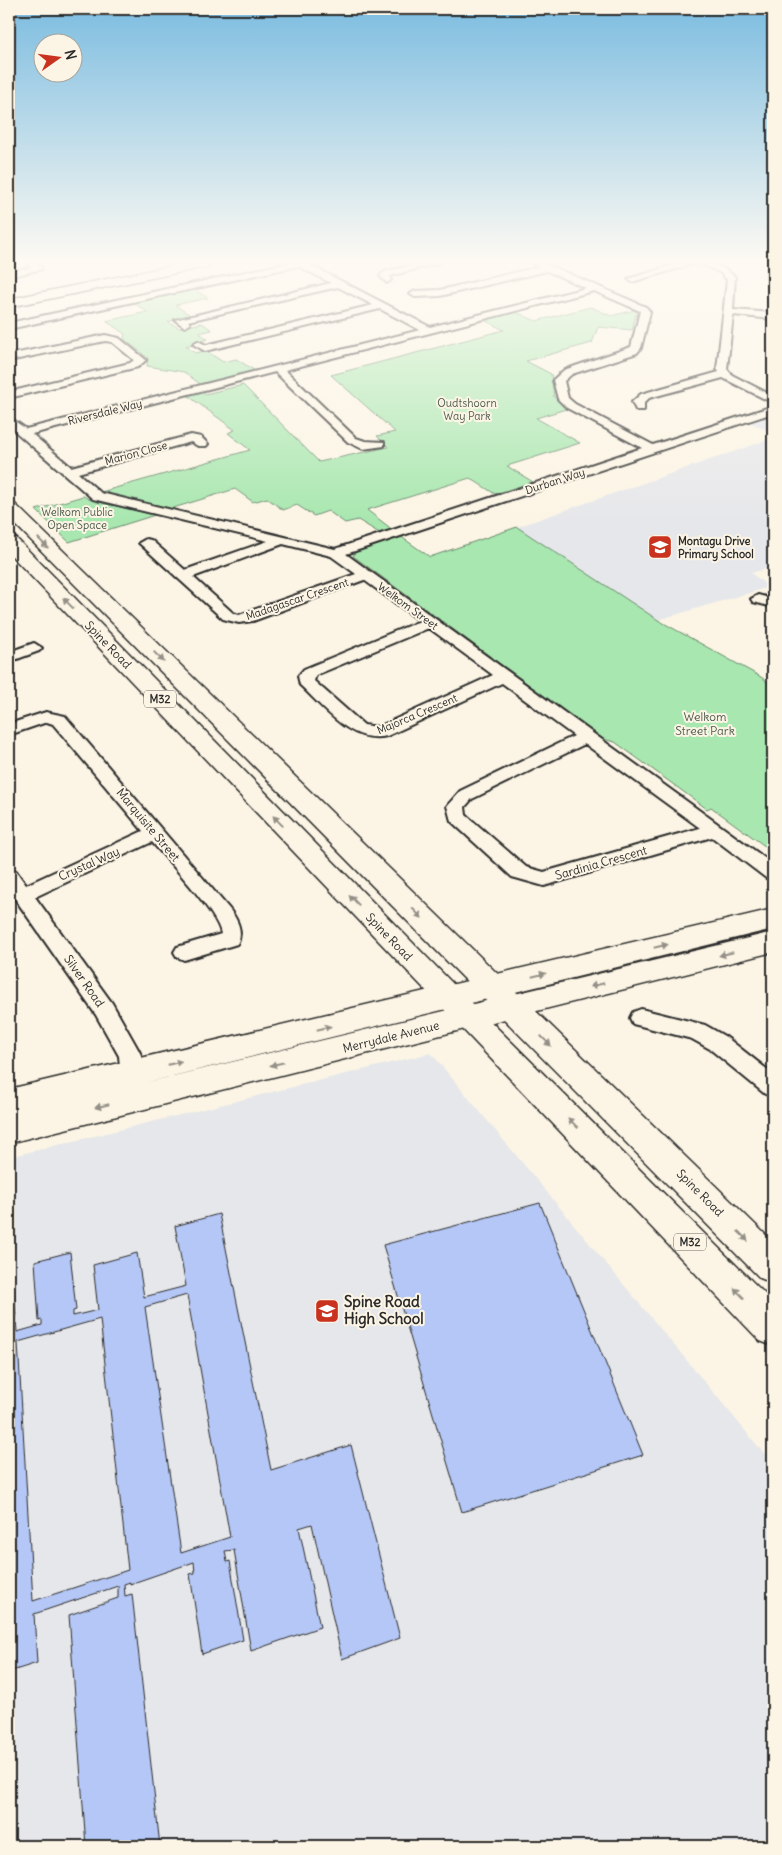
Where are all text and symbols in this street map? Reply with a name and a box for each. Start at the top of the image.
north arrow [32,32,82,82]
text: N [61,48,81,62]
street label: Riversdale Way [66,396,144,428]
park label: Oudtshoorn Way Park [437,396,497,423]
street label: Marion Close [103,438,169,468]
street label: Durban Way [523,465,587,497]
park label: Welkom Public Open Space [41,505,113,532]
school or university icon: Montagu Drive Primary School [647,534,673,560]
place label: Montagu Drive Primary School [678,534,754,562]
one-way arrow [37,537,49,549]
street label: Madagascar Crescent [244,575,350,623]
street label: Welkom Street [375,579,441,633]
one-way arrow [62,598,74,610]
street label: Spine Road [82,618,135,672]
one-way arrow [152,651,164,663]
road number: M32 [144,691,176,708]
street label: Majorca Crescent [375,691,460,737]
park label: Welkom Street Park [675,709,735,738]
street label: Marquisite Street [113,785,183,864]
one-way arrow [272,816,284,828]
street label: Sardinia Crescent [553,842,649,883]
street label: Crystal Way [56,843,122,884]
one-way arrow [348,894,360,906]
one-way arrow [411,907,423,919]
street label: Spine Road [363,910,416,964]
one-way arrow [654,942,669,950]
one-way arrow [718,950,733,958]
street label: Silver Road [61,952,108,1010]
one-way arrow [531,971,546,979]
one-way arrow [589,981,604,989]
street label: Merrydale Avenue [341,1017,441,1056]
one-way arrow [317,1024,332,1032]
one-way arrow [540,1035,552,1047]
one-way arrow [168,1059,183,1067]
one-way arrow [270,1060,285,1068]
one-way arrow [95,1102,110,1110]
one-way arrow [567,1117,579,1129]
street label: Spine Road [674,1166,727,1219]
one-way arrow [737,1230,749,1242]
road number: M32 [674,1234,706,1250]
one-way arrow [733,1287,745,1299]
place label: Spine Road High School [344,1292,424,1329]
school or university icon: Spine Road High School [314,1298,340,1324]

